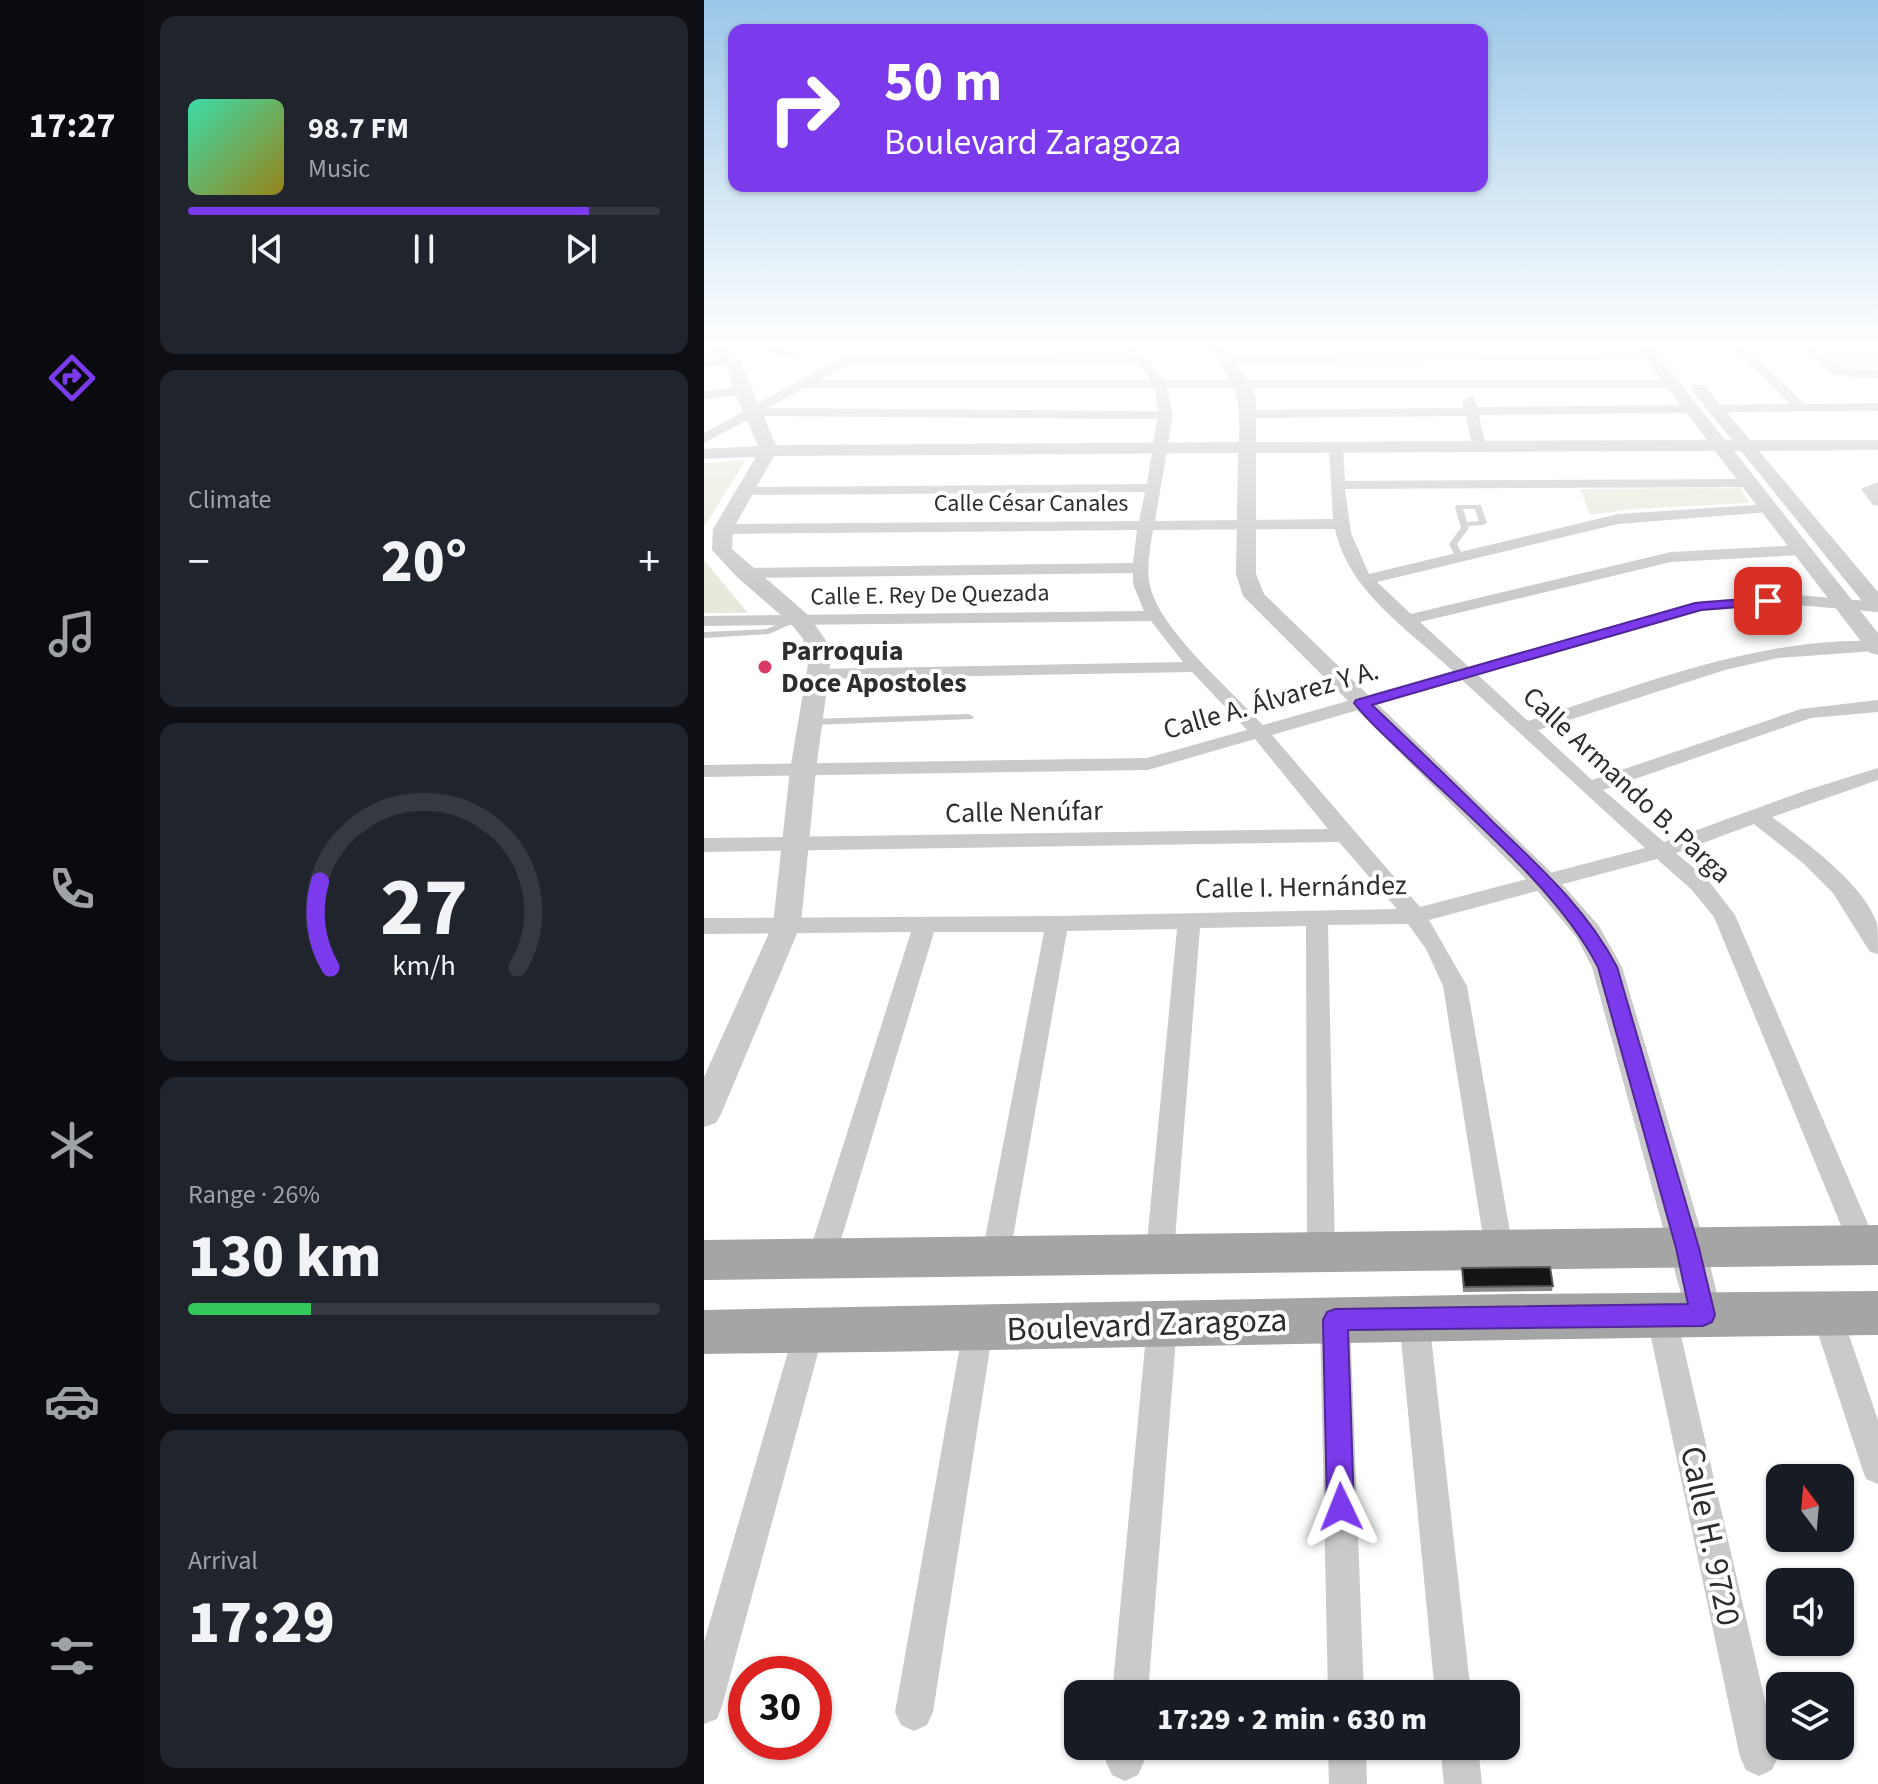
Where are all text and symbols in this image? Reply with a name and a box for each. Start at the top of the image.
text: 50 m [884,43,1002,122]
icon: right [752,56,856,160]
text: 17:27 [29,100,115,151]
text: 98.7 FM [308,107,409,150]
text: Boulevard Zaragoza [884,117,1181,168]
text: Music [308,150,370,187]
icon: previous [245,227,289,271]
icon: pause [402,227,446,271]
icon: next [559,227,603,271]
icon: directions [44,350,100,406]
text: Climate [188,481,272,518]
street label: Calle César Canales [934,486,1128,521]
text: 20° [381,520,467,605]
text: − [188,531,210,594]
text: + [638,531,660,594]
pin [1734,567,1802,635]
street label: Calle E. Rey De Quezada [810,575,1050,615]
icon: arrive [1746,579,1790,623]
icon: music [44,606,100,662]
place label: Parroquia Doce Apostoles [781,631,967,703]
street label: Calle A. Álvarez Y A. [1159,650,1383,750]
marker: Parroquia Doce Apostoles [756,658,774,676]
street label: Calle Armando B. Parga [1514,677,1740,893]
street label: Calle Nenúfar [945,791,1104,833]
text: 27 [380,849,468,967]
icon: phone [44,861,100,917]
street label: Calle I. Hernández [1195,865,1407,909]
text: km/h [392,946,456,986]
icon: climate [44,1117,100,1173]
text: Range · 26% [188,1176,320,1213]
text: 130 km [188,1215,381,1300]
street label: Boulevard Zaragoza [1006,1296,1288,1354]
icon: car [44,1373,100,1429]
street label: Calle H. 9720 [1667,1442,1753,1630]
north arrow [1766,1464,1854,1552]
map controls [1766,1464,1854,1760]
position arrow [1299,1465,1383,1549]
text: Arrival [188,1542,258,1579]
button: sound [1766,1568,1854,1656]
text: 17:29 [188,1581,335,1666]
icon: filters [44,1628,100,1684]
speed limit sign: 30 [728,1656,832,1760]
button: layers [1766,1672,1854,1760]
text: 17:29 · 2 min · 630 m [1157,1698,1427,1741]

